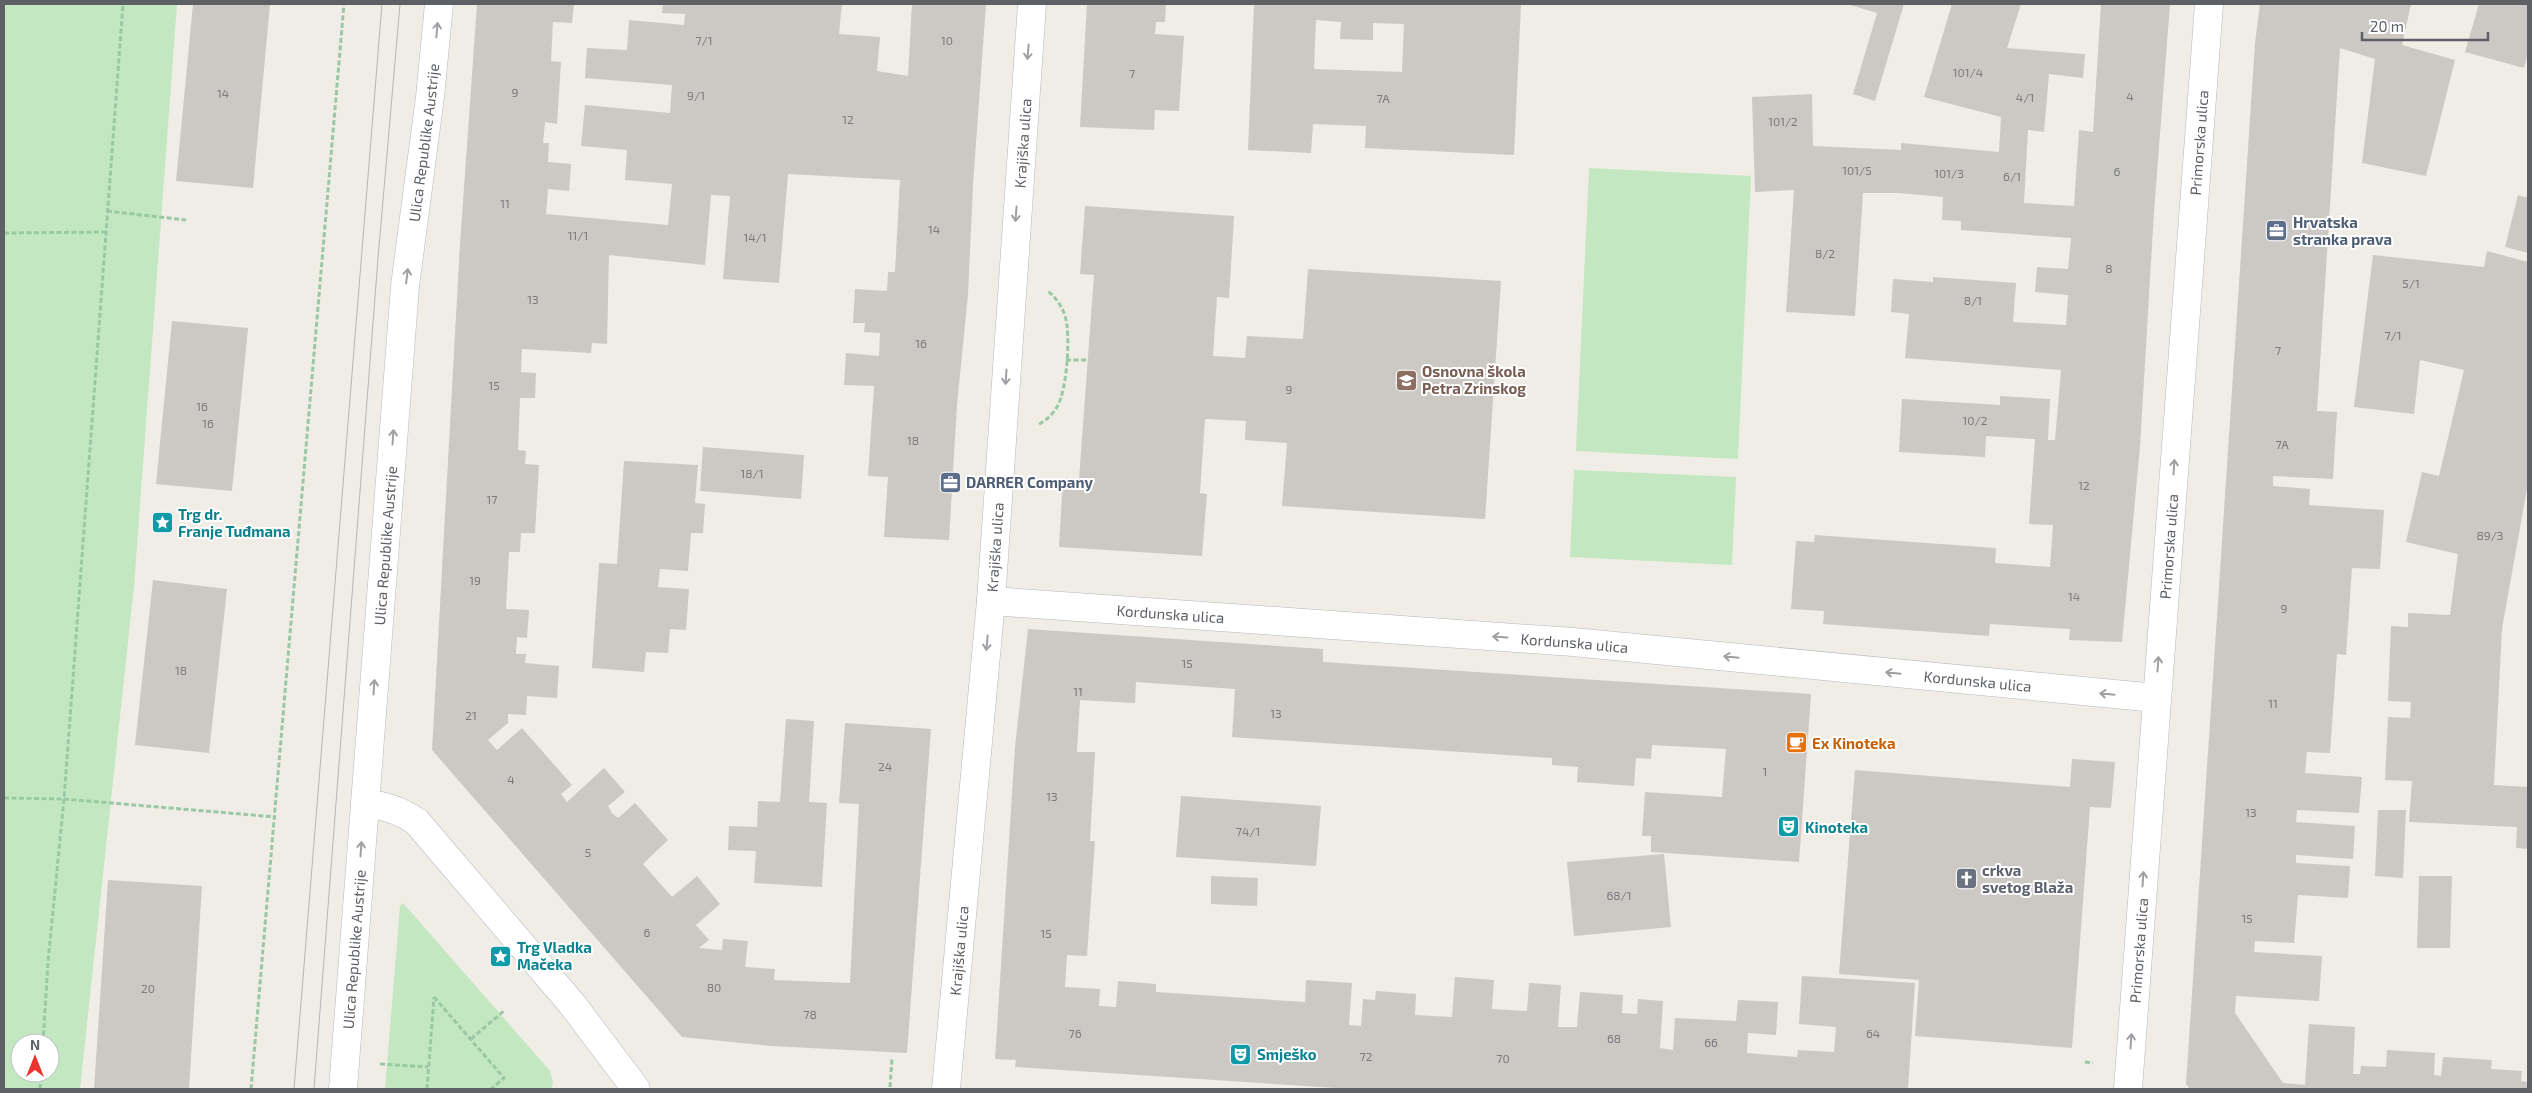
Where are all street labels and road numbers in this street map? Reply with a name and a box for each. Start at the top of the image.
street label: Ulica Republike Austrije [405,62,442,223]
street label: Primorska ulica [2186,89,2212,196]
street label: Krajiška ulica [1010,98,1035,189]
street label: Ulica Republike Austrije [370,465,400,626]
street label: Primorska ulica [2156,493,2181,600]
street label: Krajiška ulica [983,502,1007,593]
street label: Kordunska ulica [1116,601,1225,626]
street label: Kordunska ulica [1520,629,1629,656]
street label: Kordunska ulica [1923,667,2032,695]
street label: Ulica Republike Austrije [339,869,369,1030]
street label: Primorska ulica [2125,897,2151,1004]
street label: Krajiška ulica [946,905,972,996]

